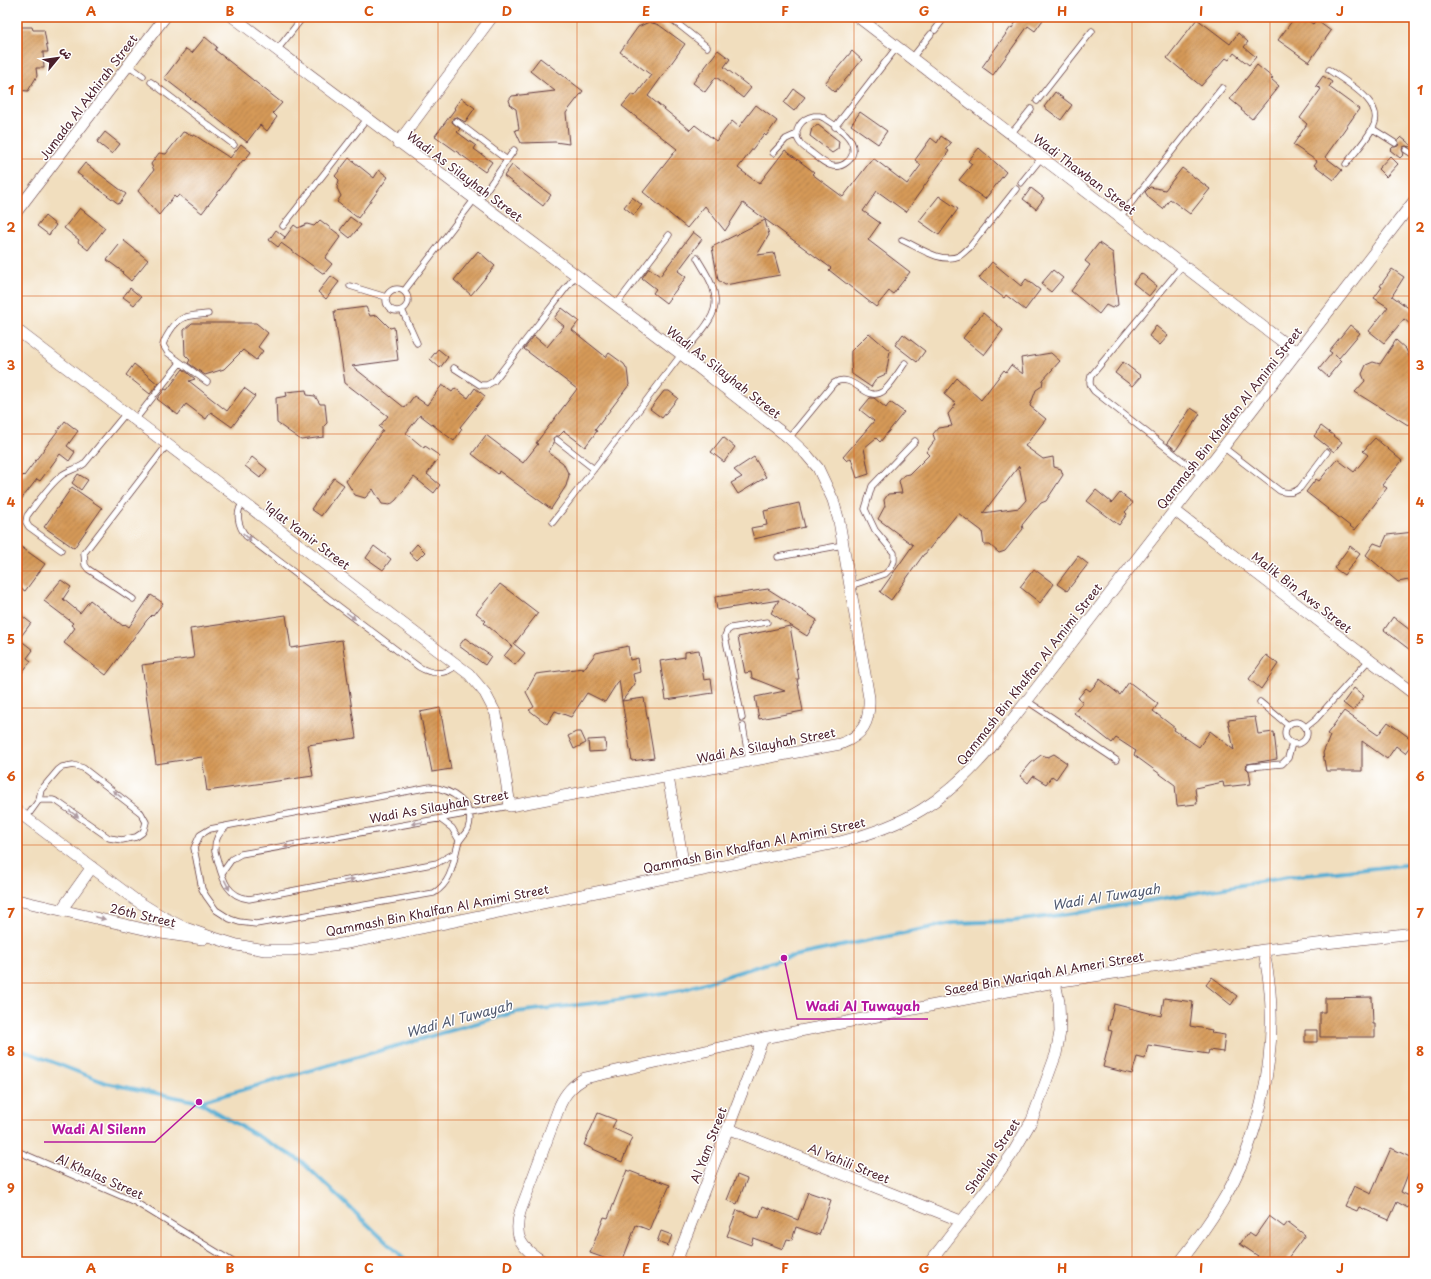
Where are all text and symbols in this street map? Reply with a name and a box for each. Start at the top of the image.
text: A [86,1,96,20]
text: B [226,1,235,20]
text: C [364,1,374,20]
text: D [502,1,512,20]
text: E [642,1,650,20]
text: F [781,1,789,20]
text: G [919,1,929,20]
text: H [1057,1,1067,20]
text: I [1199,1,1203,20]
text: J [1336,1,1344,20]
street label: Jumada Al Akhirah Street [35,30,141,164]
north arrow [38,38,78,78]
text: ش [57,43,78,62]
text: 1 [8,80,14,99]
text: 1 [1417,80,1423,99]
street label: Wadi As Silayhah Street [403,126,527,226]
street label: Wadi Thawban Street [1030,129,1140,219]
text: 2 [6,217,16,236]
text: 2 [1415,217,1425,236]
street label: Wadi As Silayhah Street [663,322,785,422]
street label: Qammash Bin Khalfan Al Amimi Street [1152,323,1306,513]
text: 3 [7,355,16,374]
text: 3 [1416,355,1425,374]
text: 4 [7,492,16,511]
text: 4 [1416,492,1425,511]
street label: 'Iqlat Yamir Street [260,496,354,574]
one-way arrow [242,532,253,541]
street label: Malik Bin Aws Street [1248,547,1356,637]
street label: Qammash Bin Khalfan Al Amimi Street [952,579,1106,769]
one-way arrow [345,611,356,620]
text: 5 [7,629,15,648]
text: 5 [1416,629,1424,648]
street label: Wadi As Silayhah Street [695,723,837,767]
text: 6 [6,766,16,785]
text: 6 [1415,766,1425,785]
street label: Wadi As Silayhah Street [368,785,510,827]
one-way arrow [112,790,123,798]
one-way arrow [69,809,80,818]
street label: Qammash Bin Khalfan Al Amimi Street [641,813,867,877]
one-way arrow [411,821,423,827]
one-way arrow [283,843,295,849]
one-way arrow [343,876,355,882]
water label: Wadi Al Tuwayah [1051,878,1162,914]
one-way arrow [224,879,230,891]
street label: Qammash Bin Khalfan Al Amimi Street [324,879,550,940]
street label: 26th Street [108,899,178,931]
text: 7 [7,903,15,922]
text: 7 [1416,903,1424,922]
one-way arrow [94,916,106,922]
street label: Saeed Bin Wariqah Al Ameri Street [943,947,1145,999]
water label: Wadi Al Tuwayah [404,994,515,1041]
callout: Wadi Al Tuwayah [797,994,928,1019]
text: Wadi Al Tuwayah [806,996,920,1015]
text: 8 [7,1041,15,1060]
text: 8 [1416,1041,1424,1060]
street label: Al Yam Street [685,1104,731,1186]
street label: Shahlah Street [960,1115,1024,1197]
callout: Wadi Al Silenn [44,1117,155,1142]
text: Wadi Al Silenn [52,1119,146,1138]
street label: Al Yahili Street [805,1138,893,1188]
street label: Al Khalas Street [53,1149,147,1203]
text: 9 [7,1178,15,1197]
text: 9 [1416,1178,1424,1197]
text: A [86,1258,96,1277]
text: B [226,1258,235,1277]
text: C [364,1258,374,1277]
text: D [502,1258,512,1277]
text: E [642,1258,650,1277]
text: F [781,1258,789,1277]
text: G [919,1258,929,1277]
text: H [1057,1258,1067,1277]
text: I [1199,1258,1203,1277]
text: J [1336,1258,1344,1277]

